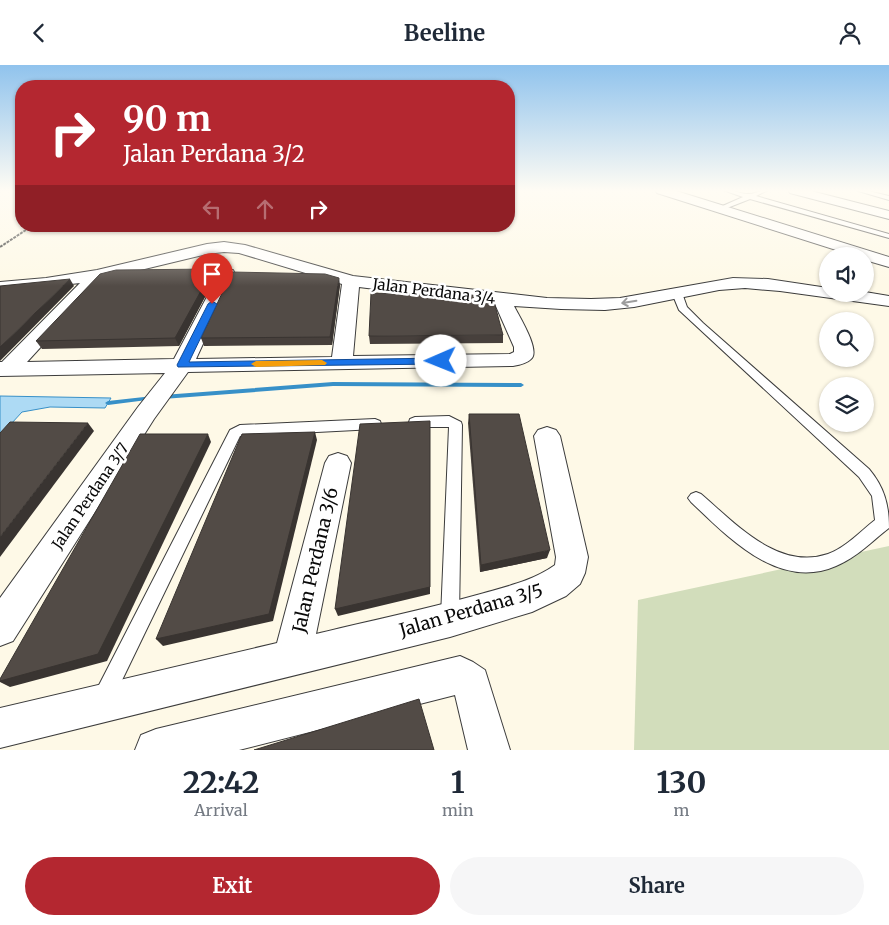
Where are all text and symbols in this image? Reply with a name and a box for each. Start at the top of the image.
icon: back [25,19,53,47]
text: Beeline [404,19,485,47]
icon: person [836,19,864,47]
text: 90 m [123,97,211,141]
icon: right [40,100,105,165]
text: Jalan Perdana 3/2 [123,140,305,168]
icon: left [198,195,226,223]
icon: ahead [251,195,279,223]
icon: right [304,195,332,223]
map controls [819,247,874,432]
button: sound [819,247,874,302]
pin [191,253,233,304]
icon: arrive [198,260,226,288]
street label: Jalan Perdana 3/4 [371,274,496,308]
one-way arrow [621,297,637,307]
button: search [819,312,874,367]
position arrow [414,334,466,386]
button: layers [819,377,874,432]
street label: Jalan Perdana 3/7 [47,439,133,553]
street label: Jalan Perdana 3/6 [287,485,343,636]
street label: Jalan Perdana 3/5 [396,579,545,642]
text: 22:42 [183,763,259,801]
text: 1 [451,763,465,801]
text: 130 [656,763,706,801]
text: Arrival [194,800,248,820]
text: min [442,800,474,820]
text: m [673,800,689,820]
button: Exit [25,857,440,915]
button: Share [450,857,864,915]

